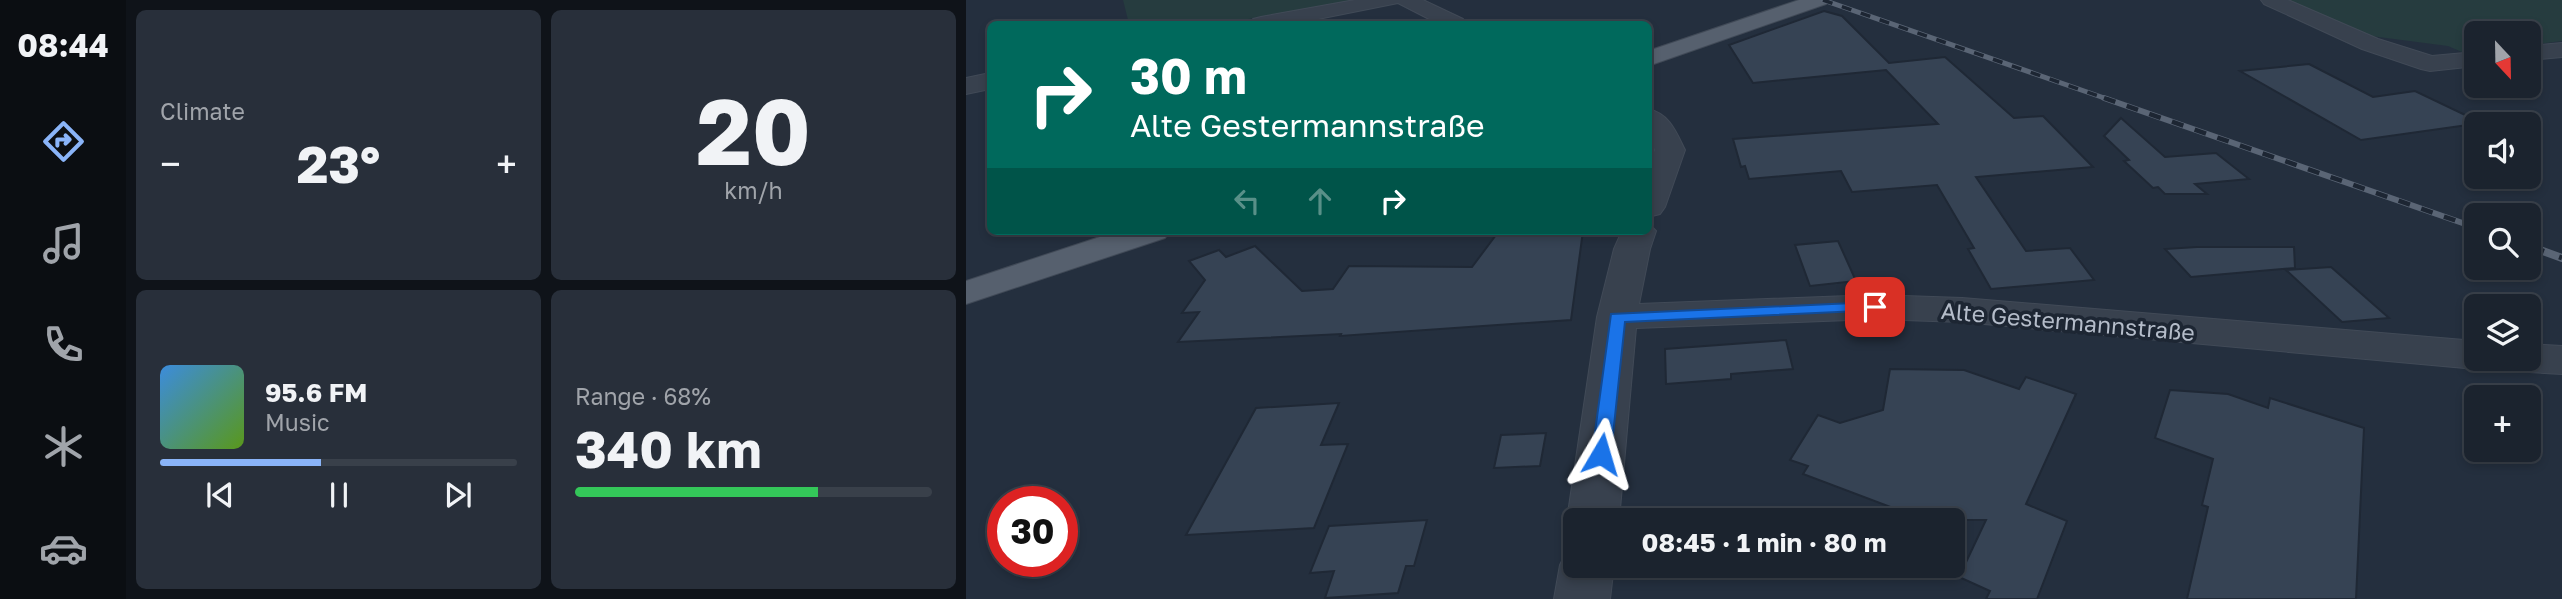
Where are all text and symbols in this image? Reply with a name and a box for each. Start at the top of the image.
north arrow [2464,21,2541,98]
map controls [2464,21,2541,462]
text: 08:44 [17,26,109,64]
text: 30 m [1130,46,1247,105]
icon: right [1015,49,1106,140]
text: 20 [696,76,811,185]
text: Climate [160,97,245,125]
text: Alte Gestermannstraße [1130,106,1485,144]
button: sound [2464,112,2541,189]
icon: directions [39,117,88,166]
text: 23° [297,132,380,194]
text: − [160,141,181,186]
text: + [496,141,517,186]
text: km/h [724,176,783,204]
icon: left [1228,182,1266,220]
icon: ahead [1301,182,1339,220]
icon: right [1374,182,1412,220]
button: search [2464,203,2541,280]
icon: music [39,219,88,268]
pin [1845,277,1905,337]
icon: arrive [1856,288,1894,326]
button: layers [2464,294,2541,371]
street label: Alte Gestermannstraße [1940,296,2196,346]
icon: phone [39,320,88,369]
text: 95.6 FM [265,377,367,408]
text: Range · 68% [575,382,711,410]
button: + [2464,385,2541,462]
text: Music [265,408,330,436]
text: 340 km [575,417,762,479]
position arrow [1564,417,1638,491]
icon: climate [39,422,88,471]
icon: previous [201,476,239,514]
icon: pause [320,476,358,514]
icon: next [439,476,477,514]
speed limit sign: 30 [987,486,1078,577]
icon: car [39,524,88,573]
text: 08:45 · 1 min · 80 m [1642,527,1886,558]

